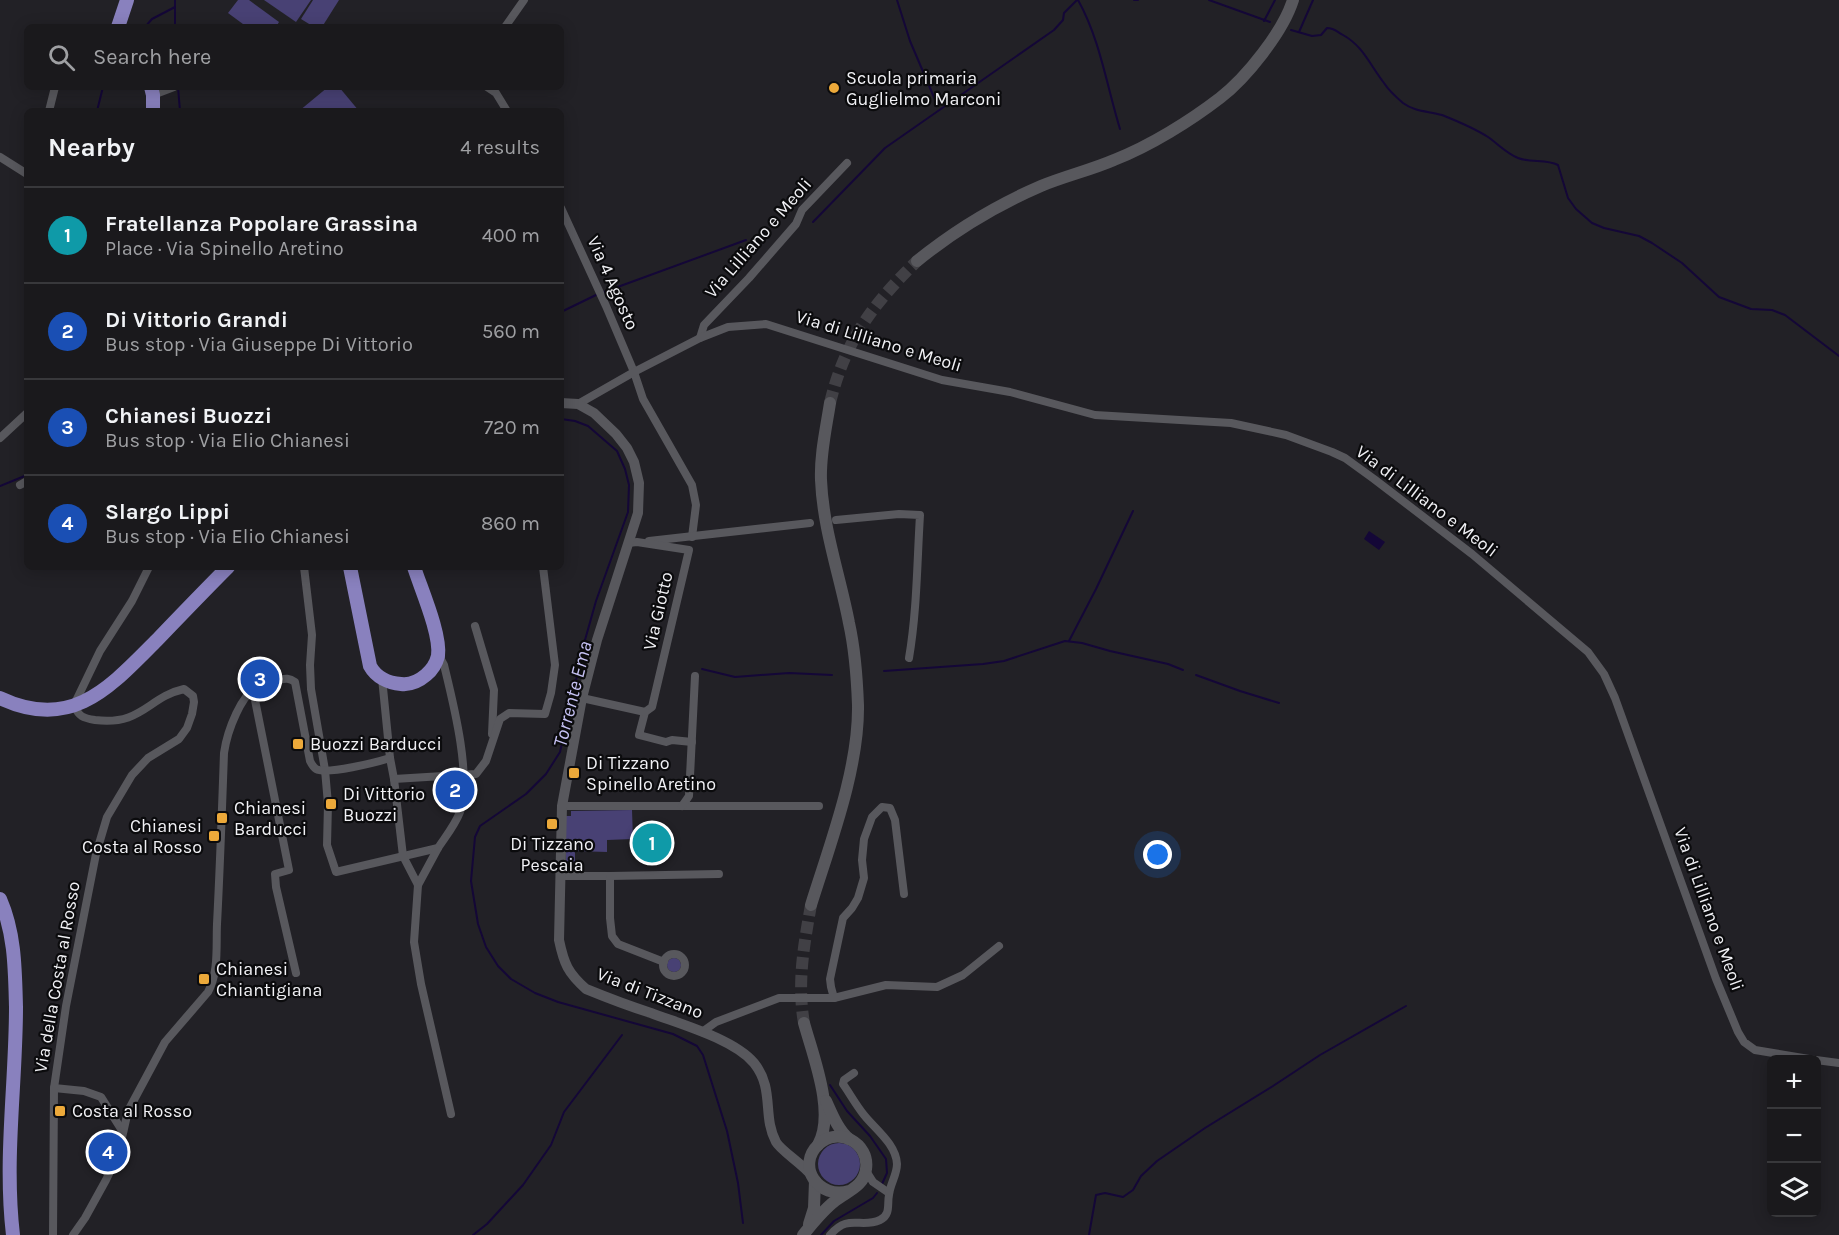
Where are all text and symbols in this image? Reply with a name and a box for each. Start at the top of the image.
search box [24,24,564,90]
icon: search [45,41,78,74]
text: Search here [93,44,211,70]
place label: Scuola primaria Guglielmo Marconi [846,67,1001,110]
marker: Scuola primaria Guglielmo Marconi [827,81,841,95]
text: Nearby [48,132,135,163]
text: 4 results [460,136,540,159]
street label: Via Lilliano e Meoli [700,173,816,303]
text: Fratellanza Popolare Grassina [105,211,418,237]
text: 1 [64,224,71,247]
text: 400 m [482,224,540,247]
street label: Via 4 Agosto [583,233,643,333]
text: Place · Via Spinello Aretino [105,237,344,260]
street label: Via di Lilliano e Meoli [793,305,965,377]
text: Di Vittorio Grandi [105,307,288,333]
text: 2 [61,320,74,343]
text: 560 m [482,320,540,343]
text: Bus stop · Via Giuseppe Di Vittorio [105,333,413,356]
text: Chianesi Buozzi [105,403,272,429]
text: 3 [61,416,74,439]
text: 720 m [484,416,540,439]
text: Bus stop · Via Elio Chianesi [105,429,350,452]
street label: Via di Lilliano e Meoli [1352,440,1502,562]
text: Slargo Lippi [105,499,230,525]
text: 4 [62,512,73,535]
text: 860 m [481,512,540,535]
text: Bus stop · Via Elio Chianesi [105,525,350,548]
street label: Via Giotto [638,570,678,652]
water label: Torrente Ema [548,639,597,750]
pin: 3 [240,656,280,702]
place label: Buozzi Barducci [310,733,442,755]
marker: Buozzi Barducci [291,737,305,751]
place label: Di Tizzano Spinello Aretino [586,752,716,795]
marker: Di Tizzano Spinello Aretino [567,766,581,780]
pin: 2 [436,768,474,812]
place label: Di Vittorio Buozzi [343,783,425,826]
place label: Chianesi Barducci [234,797,307,840]
marker: Di Vittorio Buozzi [324,797,338,811]
marker: Chianesi Barducci [215,811,229,825]
place label: Chianesi Costa al Rosso [82,815,202,858]
marker: Di Tizzano Pescaia [545,817,559,831]
pin: 1 [632,820,672,866]
street label: Via di Lilliano e Meoli [1669,824,1749,994]
marker: Chianesi Costa al Rosso [207,829,221,843]
place label: Di Tizzano Pescaia [510,833,594,876]
your location [1143,840,1172,869]
street label: Via della Costa al Rosso [29,880,85,1074]
place label: Chianesi Chiantigiana [216,958,322,1001]
street label: Via di Tizzano [594,963,706,1023]
marker: Chianesi Chiantigiana [197,972,211,986]
map controls [1767,1055,1821,1217]
button: + [1767,1055,1821,1109]
place label: Costa al Rosso [72,1100,192,1122]
marker: Costa al Rosso [53,1104,67,1118]
button: − [1767,1109,1821,1163]
pin: 4 [88,1130,128,1174]
button: layers [1767,1163,1821,1217]

